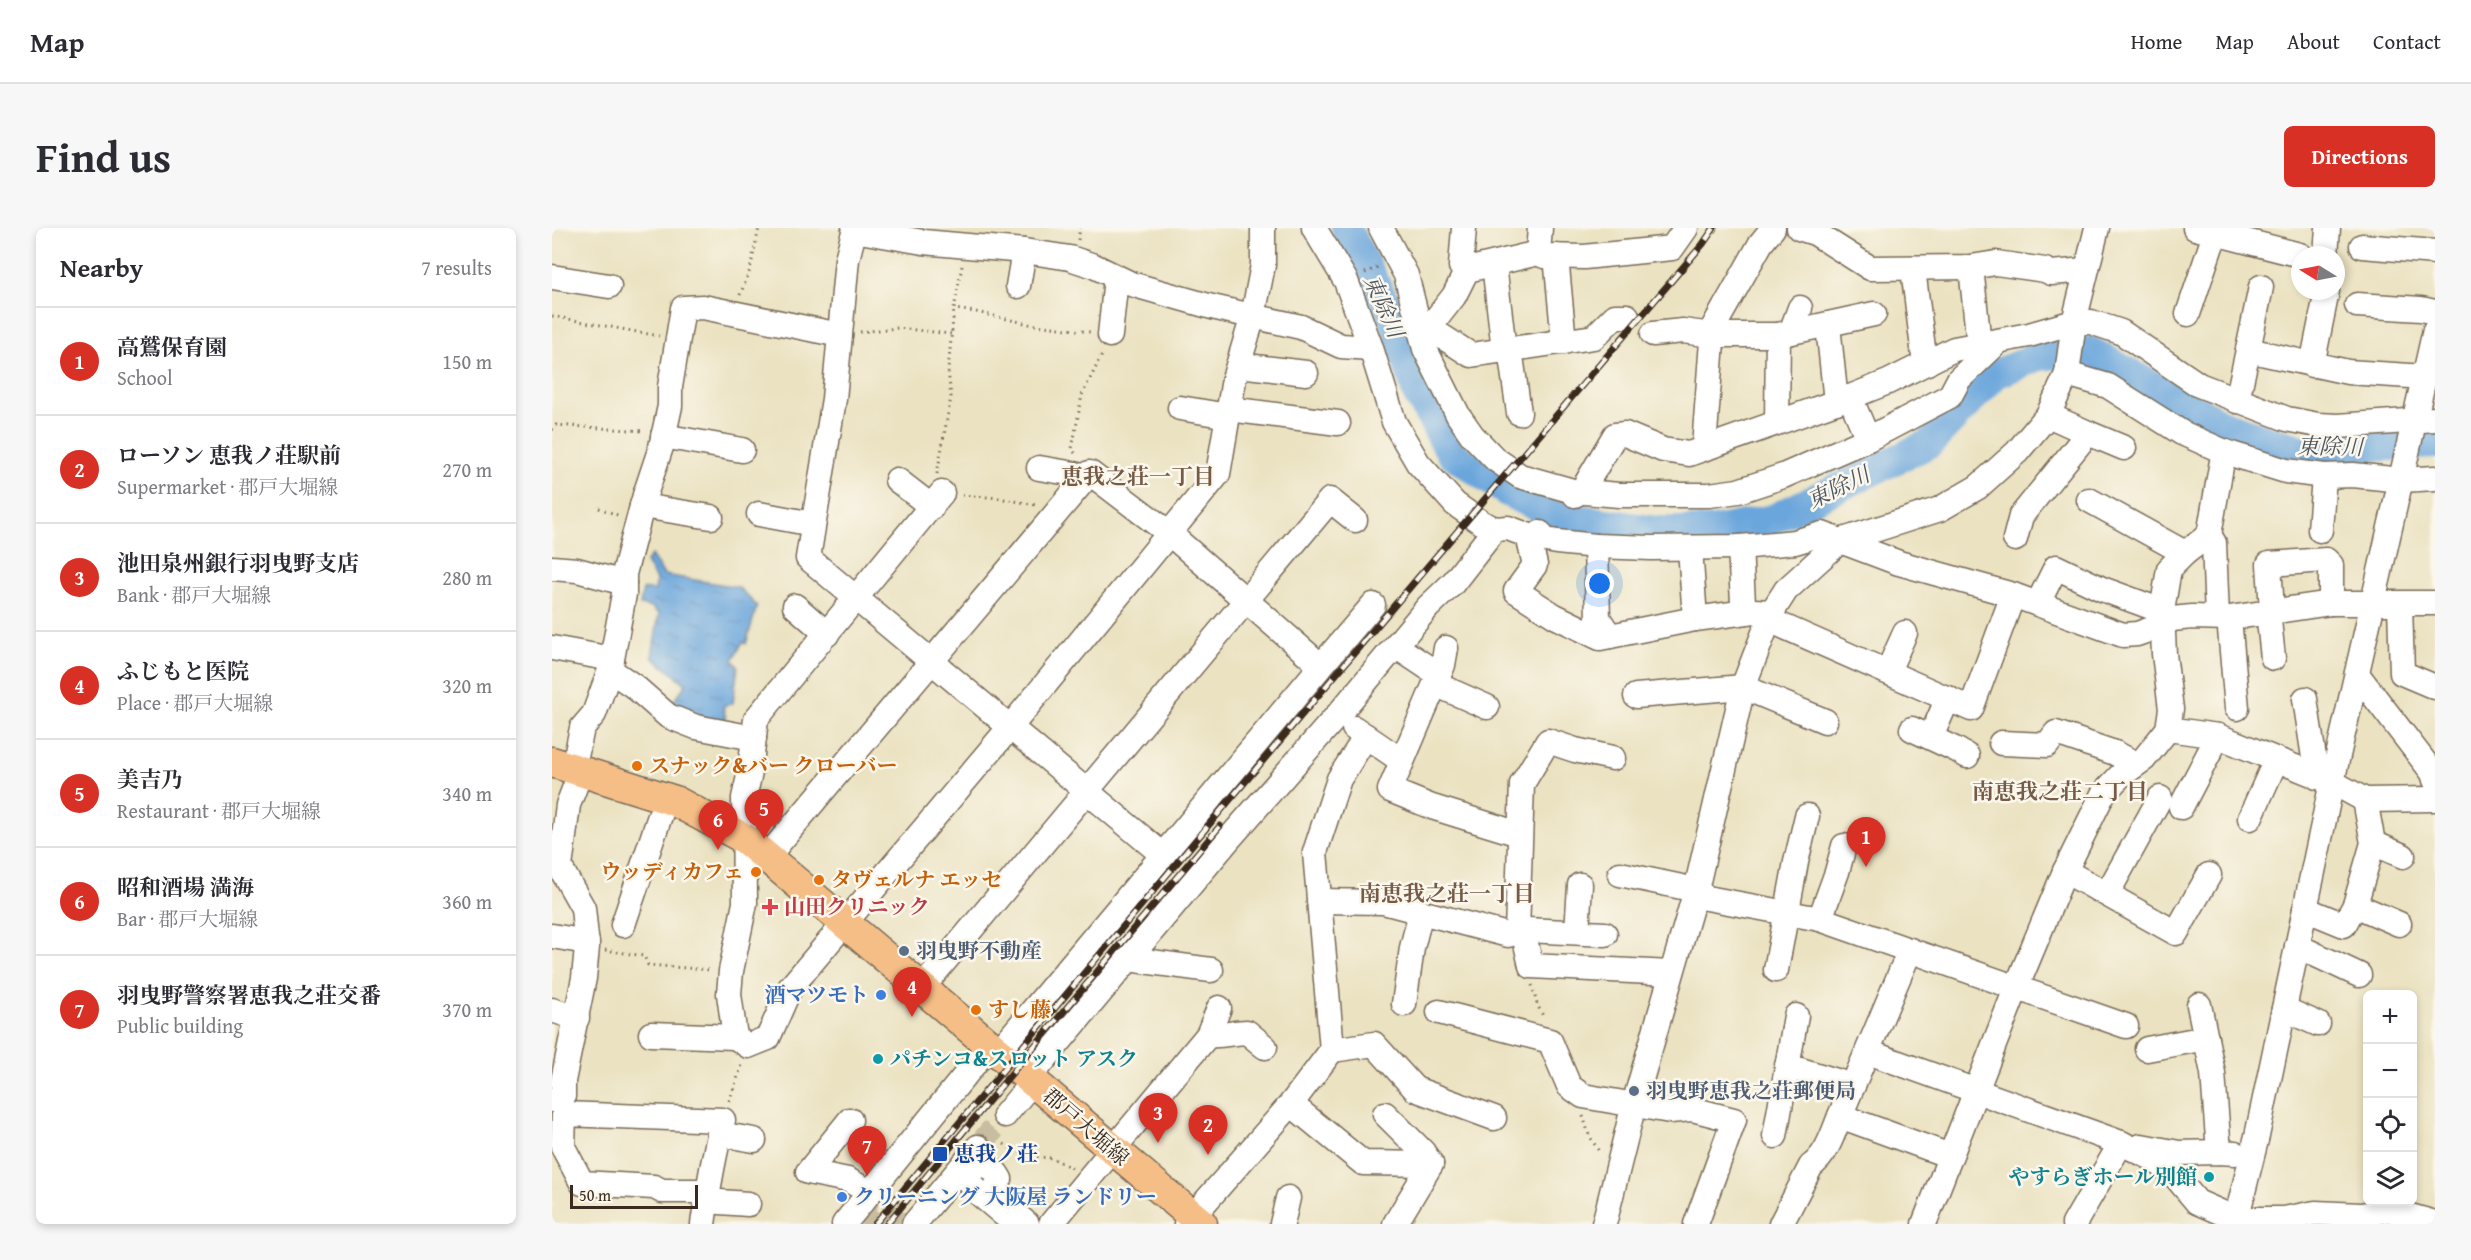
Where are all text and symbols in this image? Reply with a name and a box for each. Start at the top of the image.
text: Map [30,21,84,62]
text: Home [2131,26,2182,57]
text: Map [2215,26,2254,57]
text: About [2287,26,2340,57]
text: Contact [2373,26,2441,57]
text: Find us [36,126,171,187]
button: Directions [2284,126,2435,187]
north arrow [2291,246,2345,300]
text: Nearby [60,248,143,287]
text: 7 results [421,253,492,282]
water label: 東除川 [1356,269,1413,344]
text: 高鷲保育園 [117,331,227,363]
text: 1 [74,347,85,376]
text: 150 m [442,347,492,376]
text: School [117,363,173,392]
water label: 東除川 [2297,429,2365,463]
text: ローソン 恵我ノ荘駅前 [117,439,341,471]
text: 2 [74,455,85,484]
text: 270 m [442,455,492,484]
water label: 東除川 [1801,457,1876,516]
district label: 恵我之荘一丁目 [1061,460,1215,492]
text: Supermarket · 郡戸大堀線 [117,472,338,501]
text: 池田泉州銀行羽曳野支店 [117,547,359,579]
text: 3 [74,563,85,592]
text: 280 m [442,563,492,592]
your location [1585,569,1614,598]
text: Bank · 郡戸大堀線 [117,580,271,609]
text: ふじもと医院 [117,655,249,687]
text: 4 [74,671,85,700]
text: 320 m [442,671,492,700]
text: Place · 郡戸大堀線 [117,688,273,717]
place label: スナック&バー クローバー [649,750,897,781]
marker: スナック&バー クローバー [630,759,644,773]
text: 美吉乃 [117,763,183,795]
district label: 南恵我之荘二丁目 [1972,775,2148,807]
text: 5 [74,779,85,808]
text: 340 m [442,779,492,808]
pin: 5 [744,790,784,839]
text: Restaurant · 郡戸大堀線 [117,796,321,825]
pin: 6 [698,800,738,850]
pin: 1 [1846,818,1886,867]
place label: ウッディカフェ [600,856,744,887]
place label: タヴェルナ エッセ [831,864,1002,895]
marker: ウッディカフェ [749,865,763,879]
text: 昭和酒場 満海 [117,871,254,903]
marker: タヴェルナ エッセ [812,873,826,887]
district label: 南恵我之荘一丁目 [1359,877,1535,909]
text: 6 [74,887,85,916]
text: 360 m [442,887,492,916]
place label: 山田クリニック [784,891,930,922]
marker: 山田クリニック [761,898,779,916]
text: Bar · 郡戸大堀線 [117,904,258,933]
place label: 羽曳野不動産 [916,935,1042,966]
marker: 羽曳野不動産 [897,944,911,958]
pin: 4 [892,968,932,1017]
text: 羽曳野警察署恵我之荘交番 [117,979,381,1011]
place label: 酒マツモト [765,979,869,1010]
marker: 酒マツモト [874,988,888,1002]
map controls [2363,990,2417,1206]
button: + [2363,990,2417,1044]
place label: すし藤 [988,994,1051,1025]
text: 7 [74,995,85,1024]
text: 370 m [442,995,492,1024]
marker: すし藤 [969,1003,983,1017]
text: Public building [117,1011,243,1040]
place label: パチンコ&スロット アスク [890,1043,1138,1074]
button: − [2363,1044,2417,1098]
marker: パチンコ&スロット アスク [871,1052,885,1066]
place label: 羽曳野恵我之荘郵便局 [1646,1075,1856,1106]
street label: 郡戸大堀線 [1037,1080,1136,1173]
marker: 羽曳野恵我之荘郵便局 [1627,1084,1641,1098]
pin: 3 [1138,1094,1178,1143]
button: locate [2363,1098,2417,1152]
pin: 2 [1188,1106,1228,1155]
pin: 7 [848,1126,886,1176]
place label: 恵我ノ荘 [954,1138,1038,1169]
marker: 恵我ノ荘 [931,1145,949,1163]
button: layers [2363,1152,2417,1206]
place label: やすらぎホール別館 [2008,1161,2197,1192]
marker: やすらぎホール別館 [2202,1170,2216,1184]
place label: クリーニング 大阪屋 ランドリー [854,1181,1157,1212]
scale bar [570,1182,698,1210]
text: 50 m [579,1183,611,1207]
marker: クリーニング 大阪屋 ランドリー [835,1190,849,1204]

